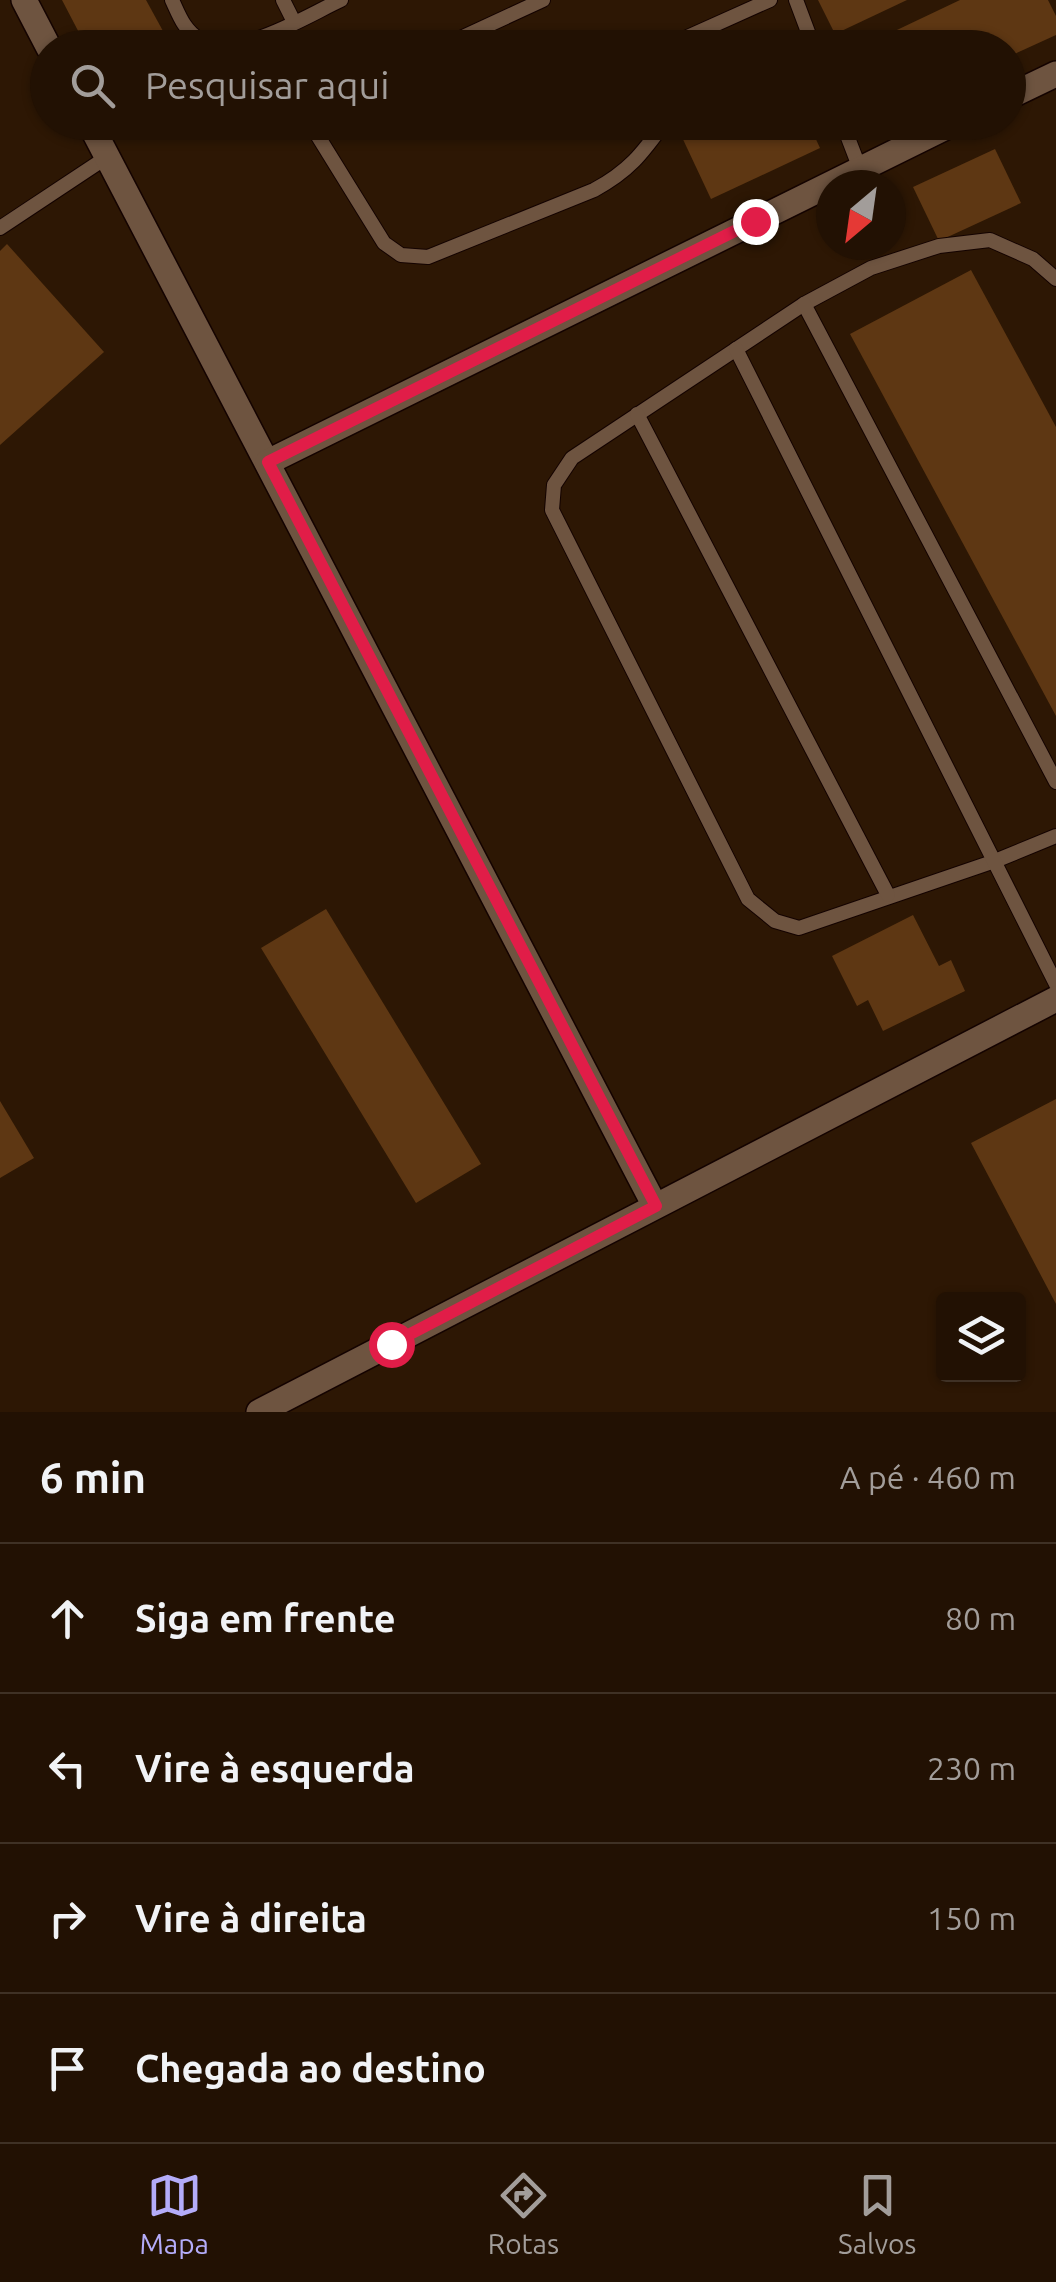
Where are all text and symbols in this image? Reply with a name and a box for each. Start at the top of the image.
search box [30,30,1026,140]
icon: search [65,58,120,113]
text: Pesquisar aqui [145,64,389,106]
north arrow [816,170,906,260]
route end [733,199,779,245]
map controls [936,1292,1026,1382]
button: layers [936,1292,1026,1382]
route start [369,1322,415,1368]
text: 6 min [40,1454,146,1501]
text: A pé · 460 m [840,1459,1016,1495]
icon: ahead [40,1591,95,1646]
text: Siga em frente [135,1597,396,1639]
text: 80 m [945,1600,1016,1636]
icon: left [40,1741,95,1796]
text: Vire à esquerda [135,1747,415,1789]
text: 230 m [927,1750,1016,1786]
icon: right [40,1891,95,1946]
text: Vire à direita [135,1897,367,1939]
text: 150 m [927,1900,1016,1936]
icon: arrive [40,2041,95,2096]
text: Chegada ao destino [135,2047,486,2089]
tab: Mapa [139,2168,209,2259]
tab: Rotas [488,2168,559,2259]
tab: Salvos [838,2168,917,2259]

